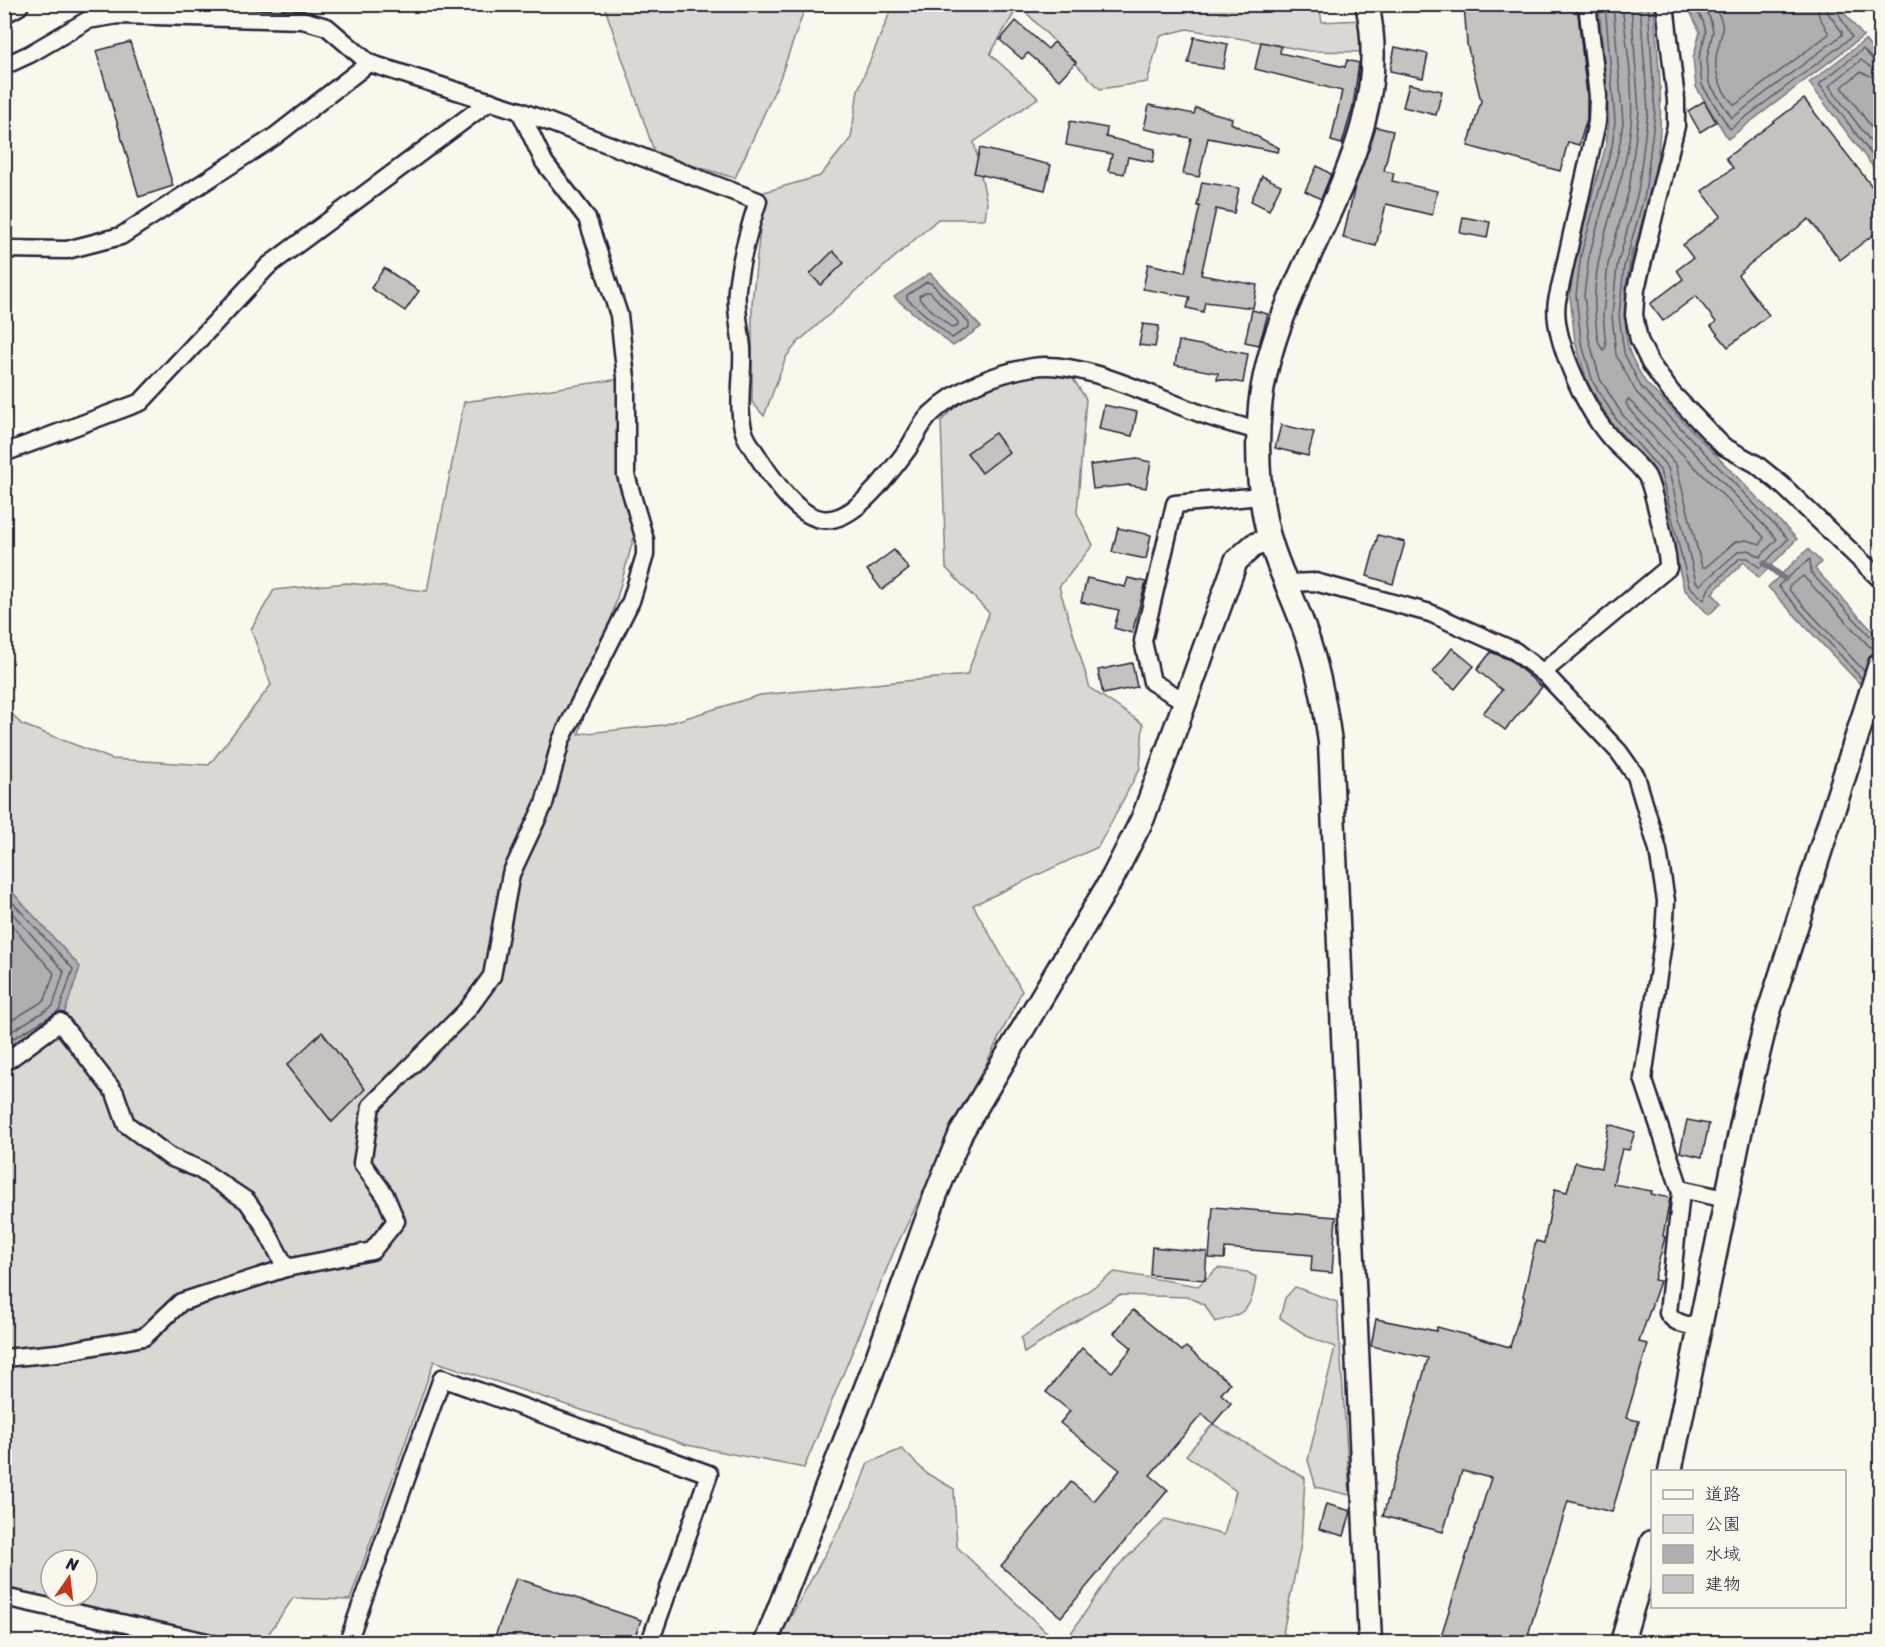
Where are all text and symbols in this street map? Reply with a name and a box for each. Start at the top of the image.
legend [1651,1470,1846,1608]
text: 道路 [1705,1478,1741,1510]
text: 公園 [1705,1508,1741,1540]
text: 水域 [1705,1538,1741,1570]
north arrow [39,1548,99,1608]
text: N [63,1548,82,1580]
text: 建物 [1705,1568,1741,1600]

